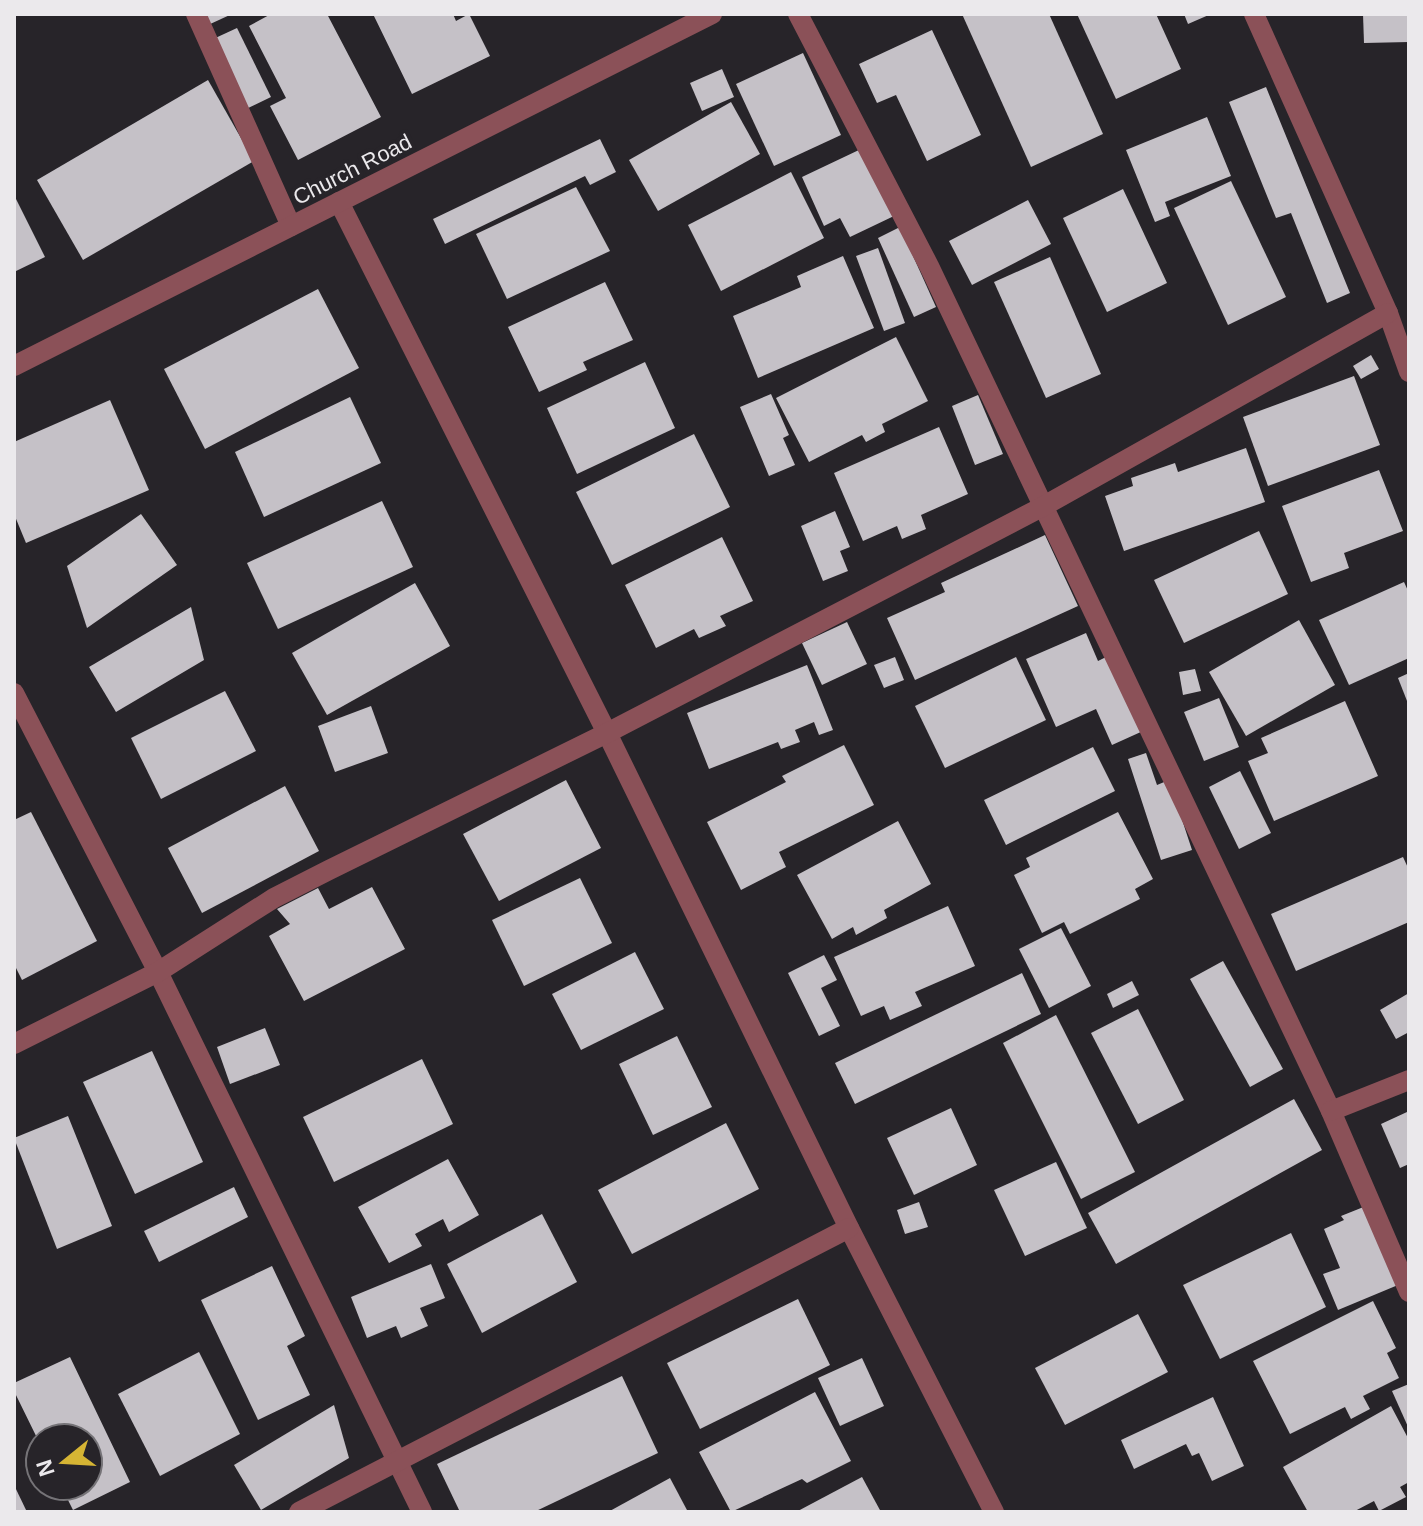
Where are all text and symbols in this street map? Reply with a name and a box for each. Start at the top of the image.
street label: Church Road [289,129,416,210]
north arrow [24,1422,104,1502]
text: N [31,1457,60,1479]

